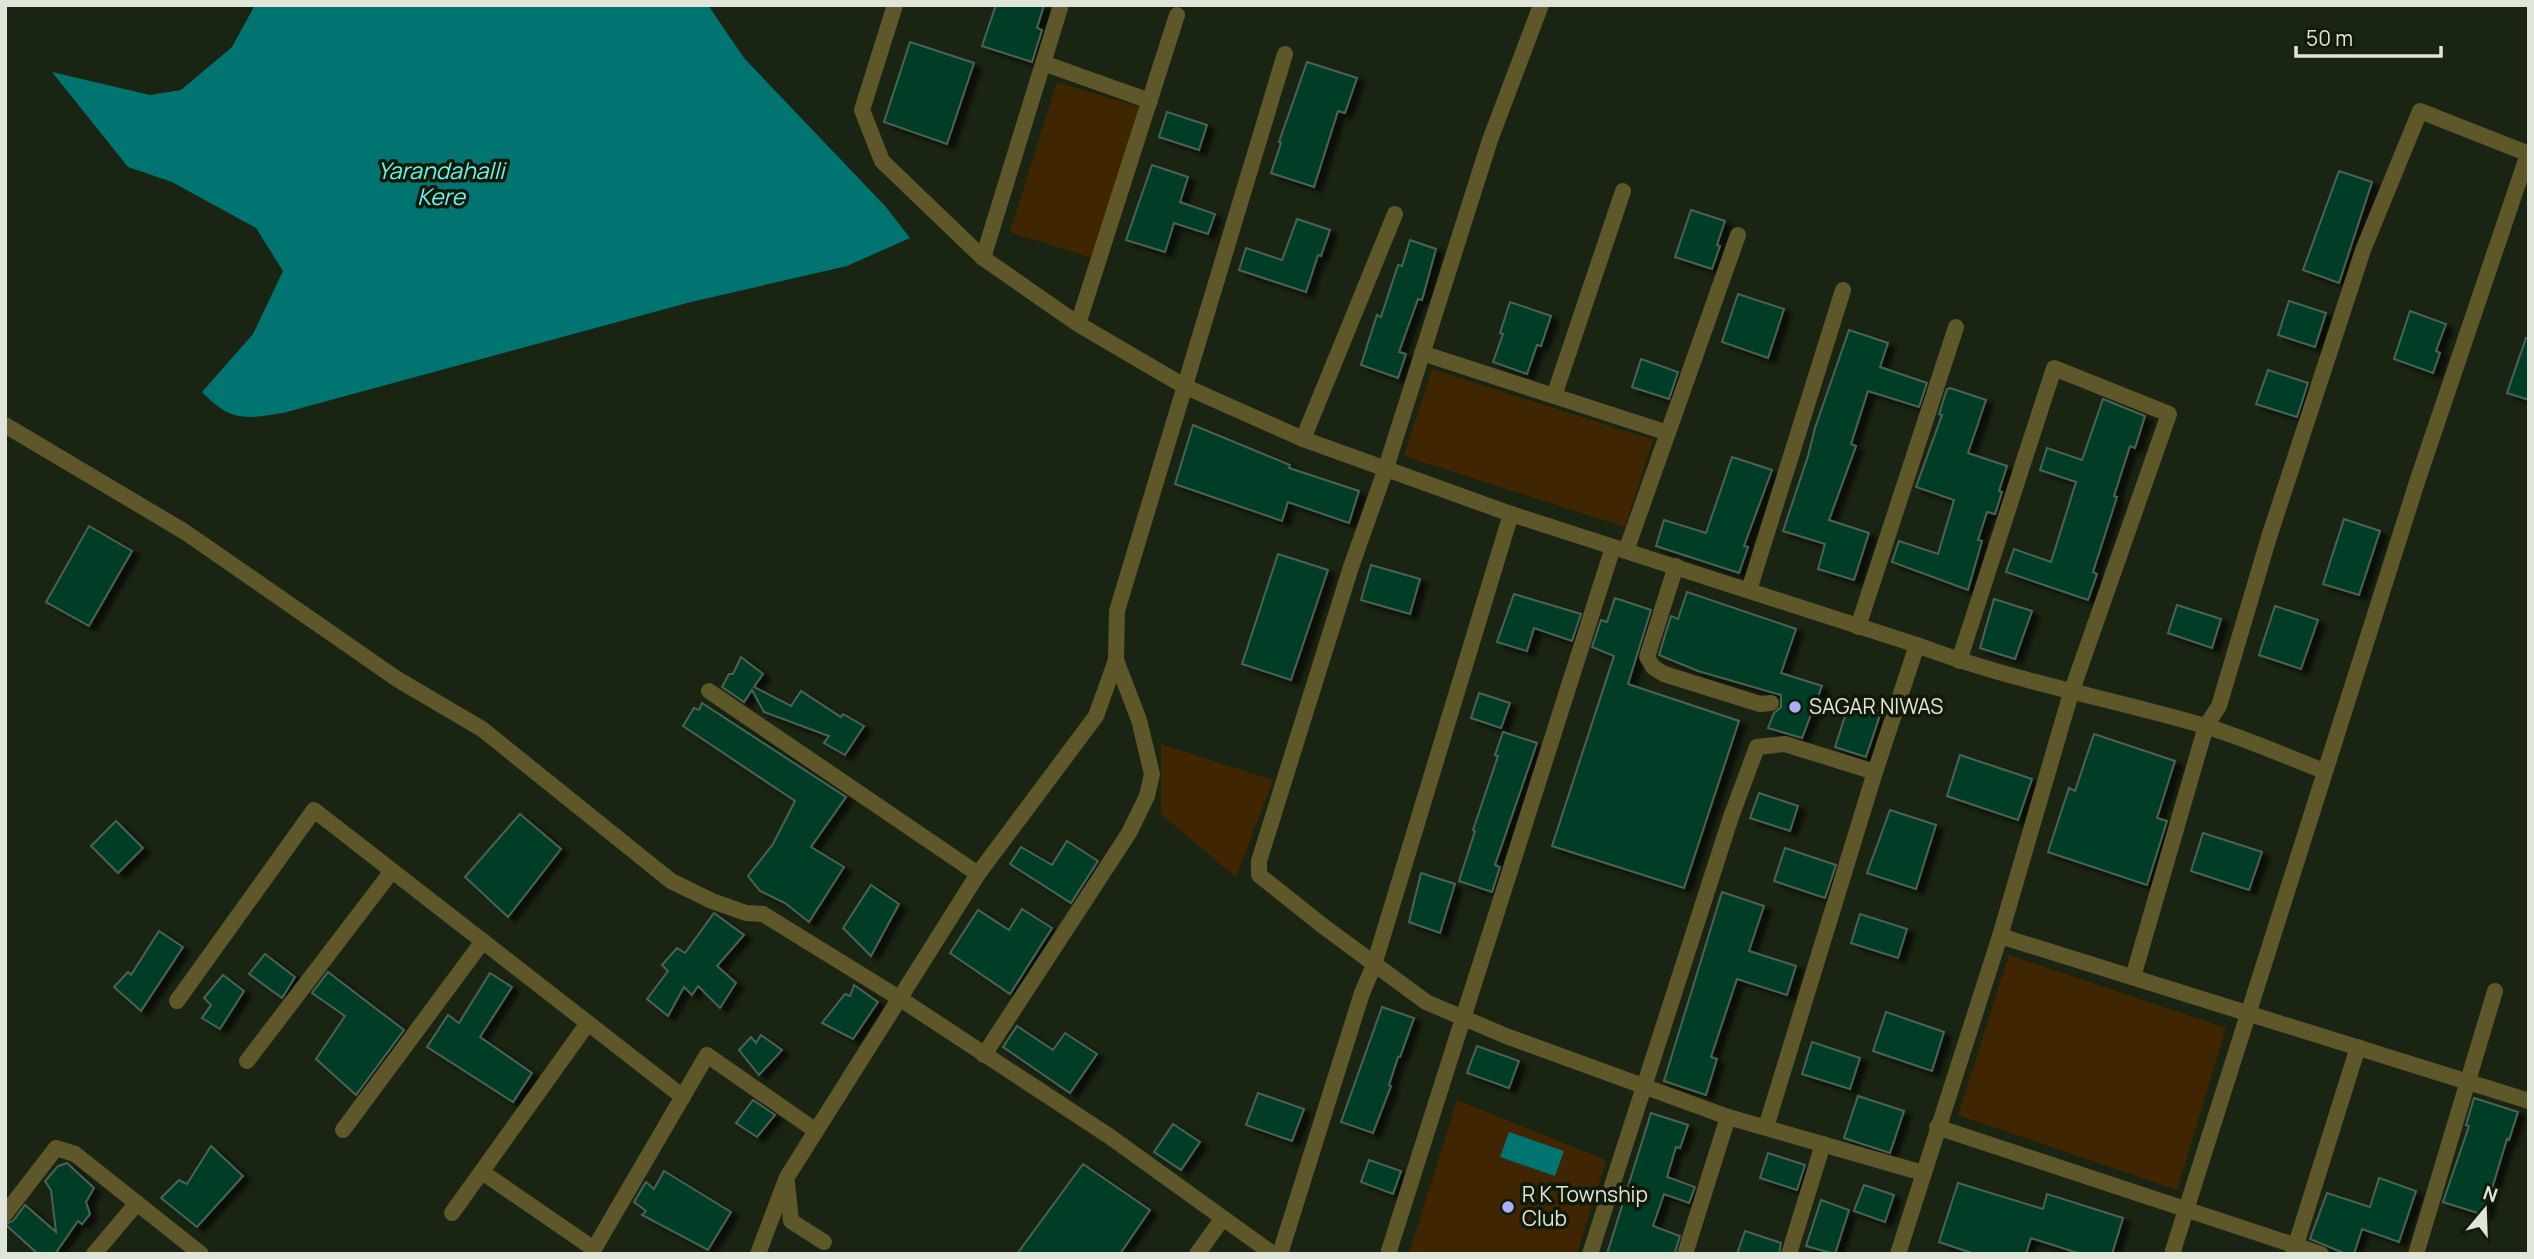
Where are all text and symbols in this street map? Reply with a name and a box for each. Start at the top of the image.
scale bar [2296,14,2441,58]
text: 50 m [2306,24,2353,52]
water label: Yarandahalli Kere [378,154,507,212]
place label: SAGAR NIWAS [1809,692,1943,720]
marker: SAGAR NIWAS [1787,699,1803,715]
north arrow [2450,1175,2520,1245]
text: N [2480,1179,2501,1208]
place label: R K Township Club [1522,1180,1648,1232]
marker: R K Township Club [1500,1199,1516,1215]

